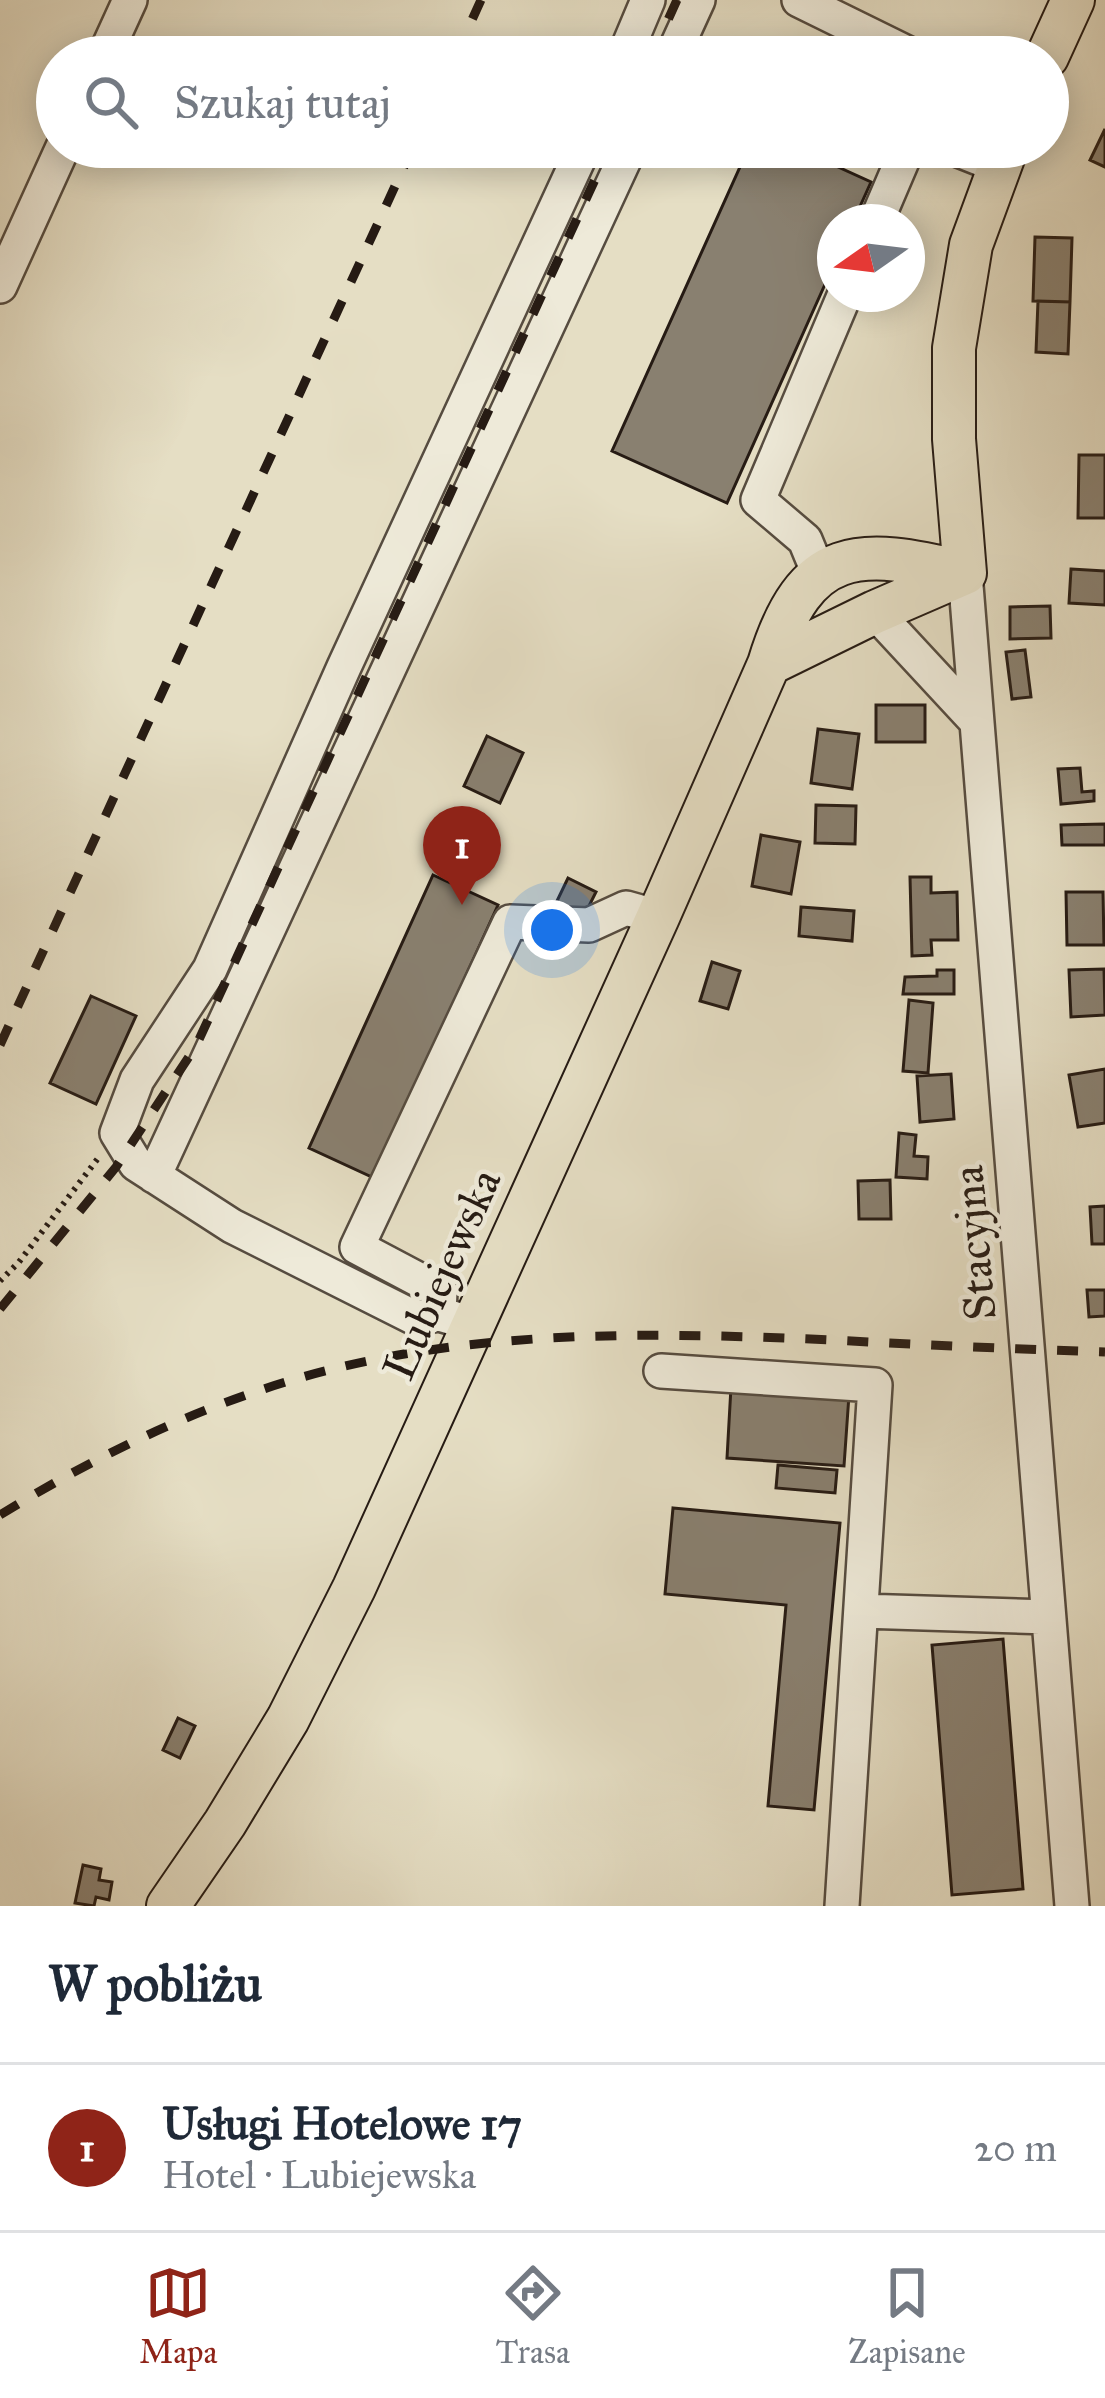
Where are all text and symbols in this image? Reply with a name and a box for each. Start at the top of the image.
search box [36,36,1069,168]
icon: search [78,69,144,135]
text: Szukaj tutaj [174,75,391,130]
north arrow [817,204,925,312]
pin: 1 [423,806,501,905]
your location [522,900,582,960]
street label: Lubiejewska [371,1160,512,1388]
street label: Stacyjna [939,1163,1008,1323]
text: W pobliżu [48,1953,262,2015]
text: Usługi Hotelowe 17 [162,2096,522,2151]
text: 1 [79,2124,95,2172]
text: 20 m [974,2124,1057,2172]
text: Hotel · Lubiejewska [162,2151,476,2199]
tab: Mapa [139,2260,218,2372]
tab: Trasa [496,2260,570,2372]
tab: Zapisane [848,2260,966,2372]

